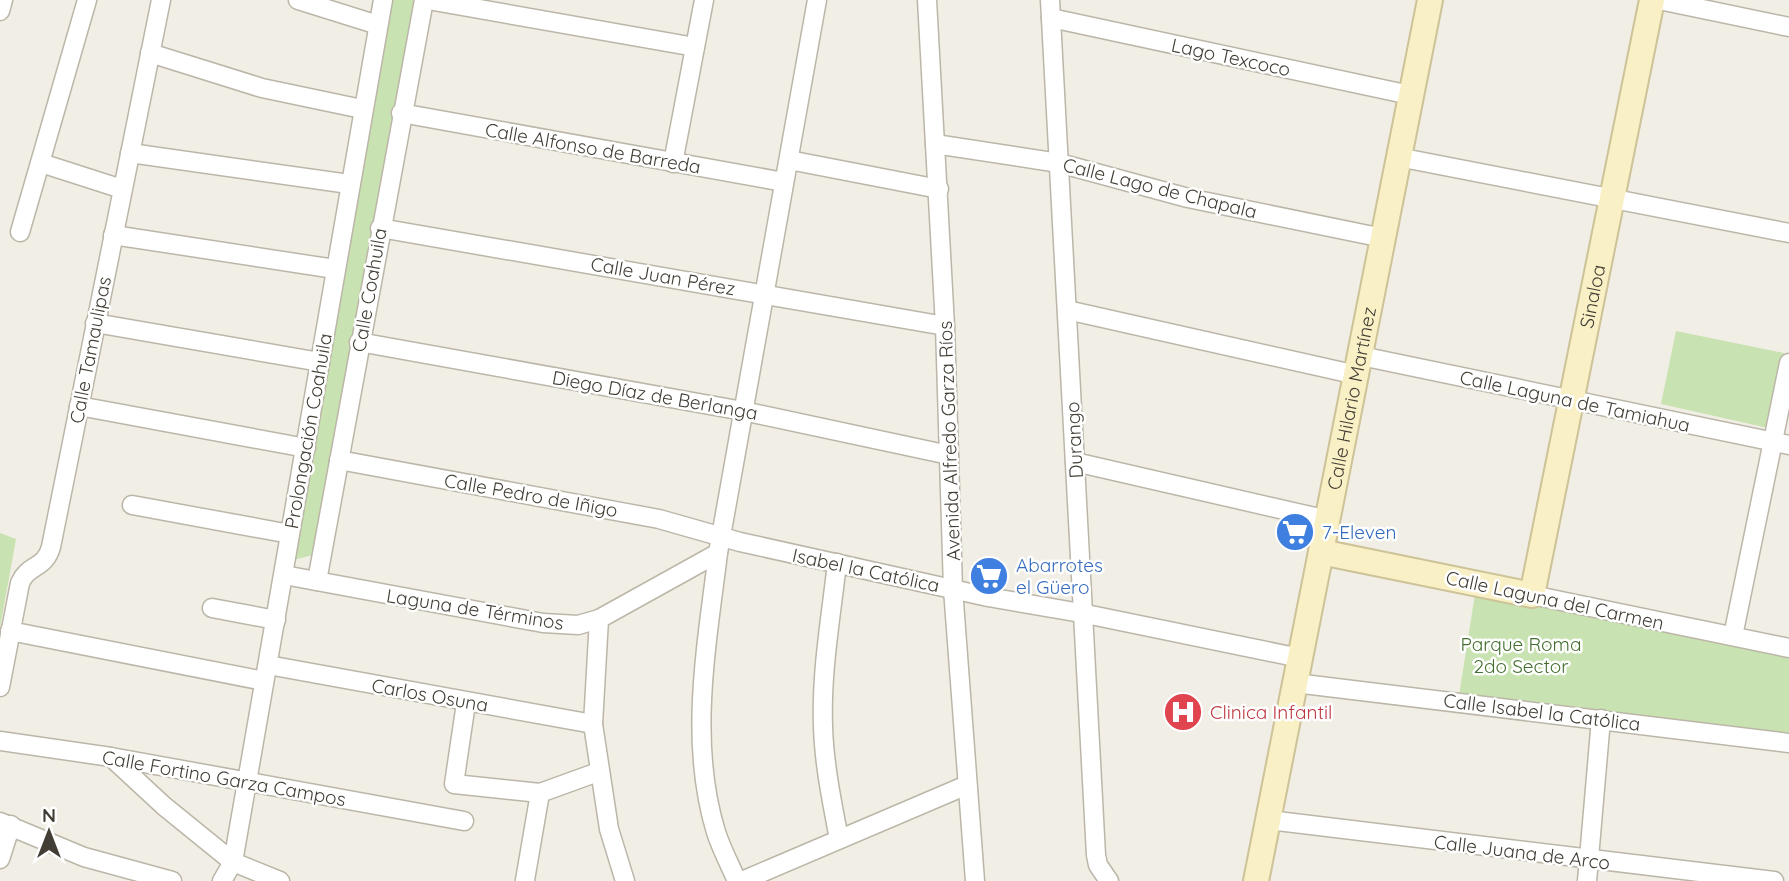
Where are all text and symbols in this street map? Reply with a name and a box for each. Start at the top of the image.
street label: Lago Texcoco [1169,33,1293,81]
street label: Calle Alfonso de Barreda [483,117,703,179]
street label: Calle Lago de Chapala [1060,152,1260,224]
street label: Calle Coahuila [346,226,392,354]
street label: Calle Juan Pérez [589,251,737,301]
street label: Sinaloa [1574,262,1610,330]
street label: Calle Tamaulipas [64,274,116,426]
street label: Calle Hilario Martínez [1322,305,1381,492]
street label: Avenida Alfredo Garza Ríos [933,320,965,562]
street label: Prolongación Coahuila [279,331,337,531]
street label: Diego Díaz de Berlanga [550,365,760,425]
street label: Calle Laguna de Tamiahua [1458,365,1692,437]
street label: Durango [1060,401,1088,479]
street label: Calle Pedro de Iñigo [442,468,620,522]
supermarket icon: 7-Eleven [1274,511,1316,553]
place label: 7-Eleven [1322,520,1396,544]
street label: Isabel la Católica [790,543,942,597]
place label: Abarrotes el Güero [1016,553,1103,599]
supermarket icon: Abarrotes el Güero [968,555,1010,597]
street label: Calle Laguna del Carmen [1444,565,1666,635]
street label: Laguna de Términos [385,583,565,635]
park label: Parque Roma 2do Sector [1461,632,1581,678]
street label: Carlos Osuna [370,673,490,717]
street label: Calle Isabel la Católica [1442,688,1642,736]
hospital icon: Clinica Infantil [1162,691,1204,733]
place label: Clinica Infantil [1210,700,1332,724]
street label: Calle Fortino Garza Campos [100,745,348,811]
north arrow [14,797,84,867]
text: N [42,803,56,827]
street label: Calle Juana de Arco [1433,829,1611,875]

